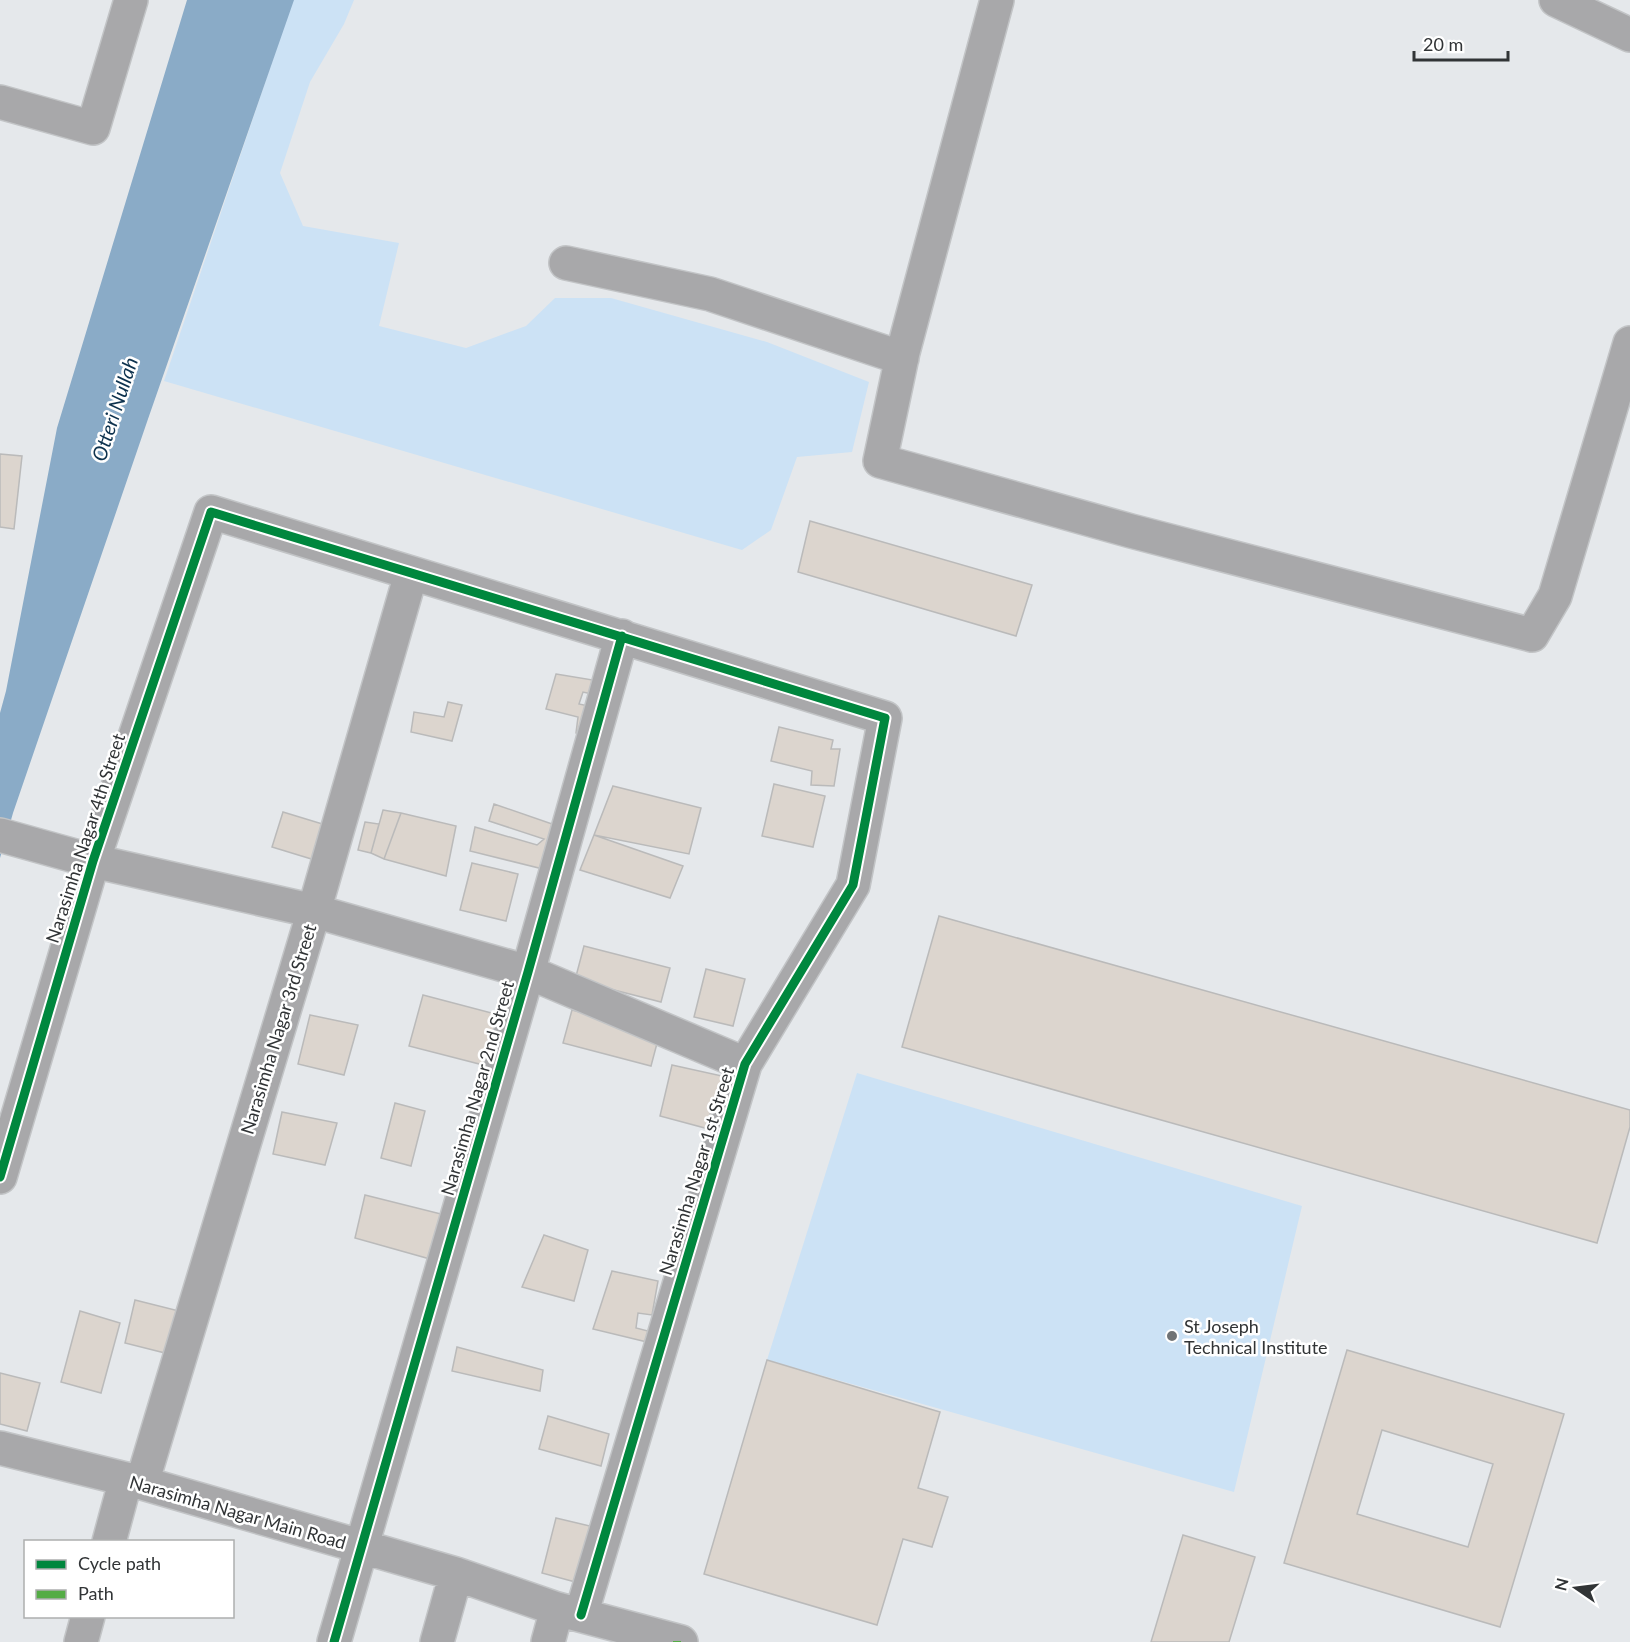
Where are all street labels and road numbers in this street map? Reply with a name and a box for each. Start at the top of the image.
street label: Narasimha Nagar 4th Street [41,730,129,945]
street label: Narasimha Nagar 3rd Street [236,921,321,1137]
street label: Narasimha Nagar 2nd Street [436,978,518,1198]
street label: Narasimha Nagar 1st Street [654,1064,738,1278]
street label: Narasimha Nagar Main Road [127,1471,349,1553]

